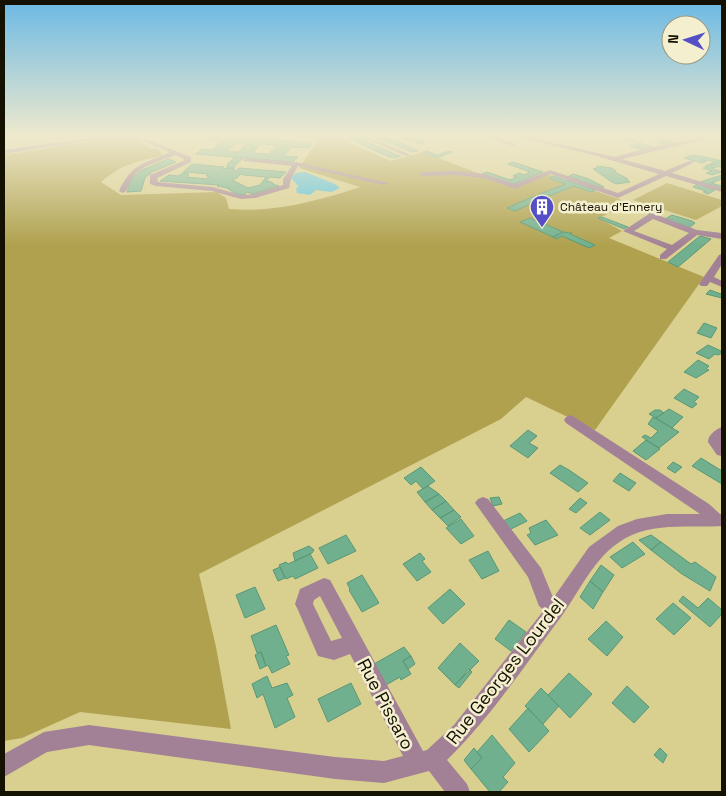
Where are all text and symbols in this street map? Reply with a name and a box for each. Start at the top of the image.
north arrow [661,15,711,65]
text: N [664,34,682,44]
building icon: Château d'Ennery [529,194,555,228]
place label: Château d'Ennery [560,199,662,215]
street label: Rue Georges Lourdel [441,593,569,749]
street label: Rue Pissaro [352,655,420,753]

